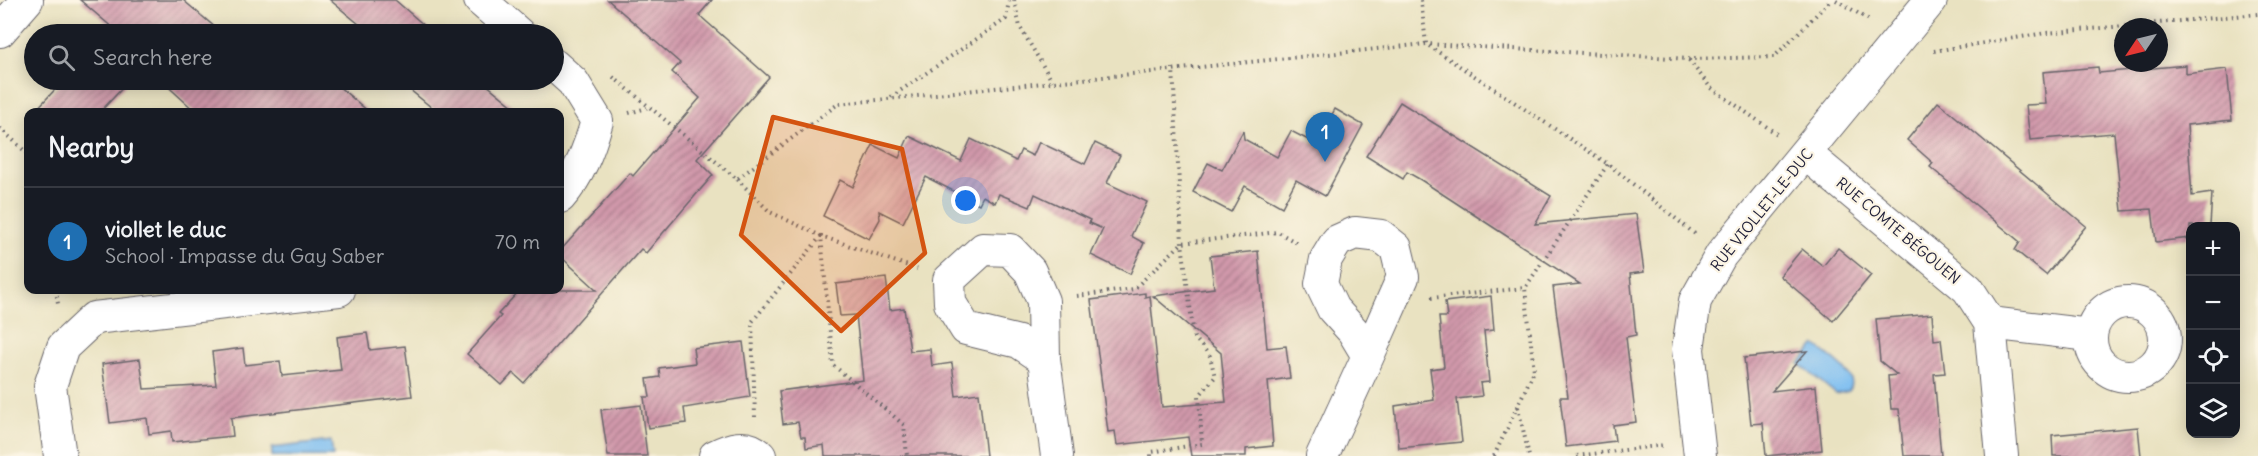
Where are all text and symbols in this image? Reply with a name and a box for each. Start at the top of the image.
north arrow [2114,18,2168,72]
search box [24,24,564,90]
icon: search [45,41,78,74]
text: Search here [93,43,212,71]
pin: 1 [1306,112,1344,162]
text: Nearby [48,131,134,164]
street label: RUE VIOLLET-LE-DUC [1706,145,1817,275]
street label: RUE COMTE BÉGOUEN [1832,173,1964,288]
your location [951,186,980,215]
text: viollet le duc [105,215,226,243]
map controls [2186,222,2240,438]
button: + [2186,222,2240,276]
text: 1 [64,229,71,254]
text: 70 m [495,229,540,254]
text: School · Impasse du Gay Saber [105,243,384,268]
button: − [2186,276,2240,330]
button: locate [2186,330,2240,384]
button: layers [2186,384,2240,438]

